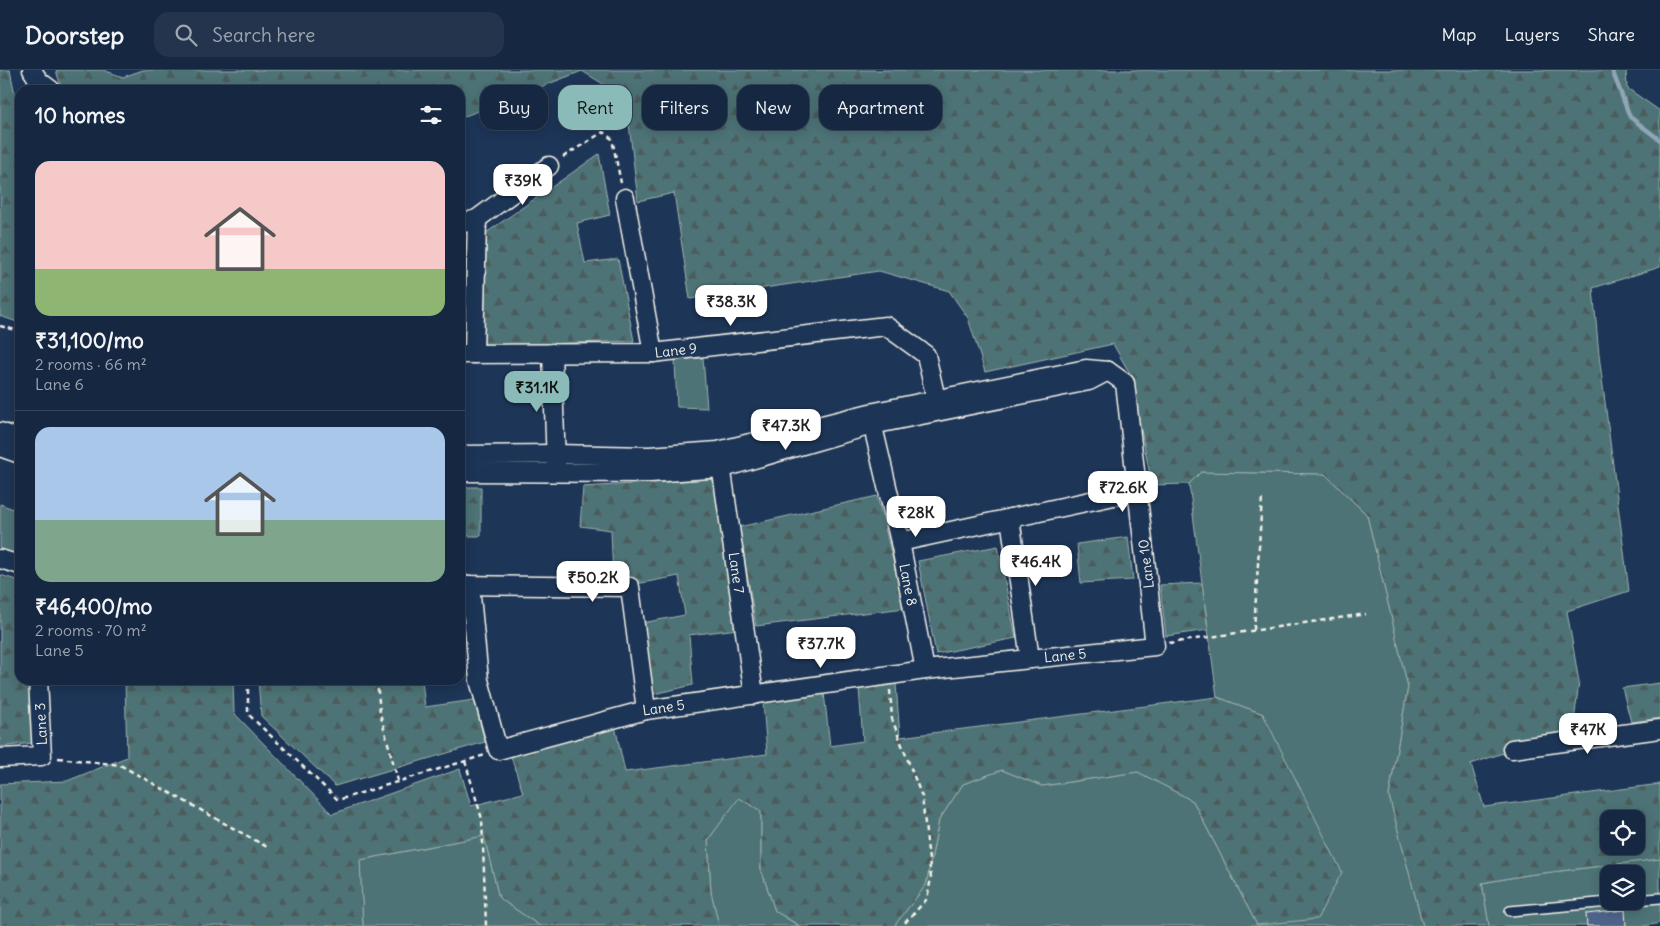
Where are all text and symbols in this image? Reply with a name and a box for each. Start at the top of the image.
search box [154,12,504,57]
text: Doorstep [25,20,124,50]
icon: search [172,21,200,49]
text: Search here [212,23,315,47]
text: Map [1441,23,1476,46]
text: Layers [1504,23,1560,46]
text: Share [1588,23,1635,46]
chip: Buy [480,85,548,130]
chip: Rent [558,85,632,130]
chip: Filters [642,85,727,130]
chip: New [737,85,809,130]
chip: Apartment [819,85,942,130]
icon: filters [417,101,445,129]
text: 10 homes [35,102,125,129]
pin: ₹39K [493,164,553,206]
text: ₹39K [504,170,542,190]
icon: home [195,194,285,284]
pin: ₹38.3K [690,284,772,327]
text: ₹38.3K [706,291,756,311]
text: ₹31,100/mo [35,327,144,354]
street label: Lane 9 [654,339,698,362]
text: 2 rooms · 66 m² [35,354,147,374]
pin: ₹31.1K [496,370,578,413]
text: Lane 6 [35,374,84,394]
text: ₹31.1K [515,377,559,397]
pin: ₹47.3K [745,408,827,451]
text: ₹47.3K [762,415,810,435]
icon: home [195,459,285,549]
pin: ₹72.6K [1082,470,1164,513]
text: ₹72.6K [1099,477,1147,497]
pin: ₹28K [886,496,946,538]
text: ₹28K [897,502,935,522]
street label: Lane 10 [1134,538,1158,590]
pin: ₹46.4K [995,544,1077,587]
street label: Lane 7 [725,551,748,595]
text: ₹46.4K [1011,551,1061,571]
pin: ₹50.2K [552,560,634,603]
street label: Lane 8 [895,562,921,607]
text: ₹50.2K [568,567,618,587]
text: ₹46,400/mo [35,593,152,620]
text: 2 rooms · 70 m² [35,620,147,640]
pin: ₹37.7K [780,626,862,669]
text: ₹37.7K [797,633,845,653]
text: Lane 5 [35,640,84,660]
street label: Lane 5 [1043,644,1087,667]
street label: Lane 5 [641,696,686,719]
street label: Lane 3 [31,702,51,746]
pin: ₹47K [1558,712,1618,755]
text: ₹47K [1570,719,1606,739]
map controls [1600,810,1645,910]
button: locate [1600,810,1645,855]
button: layers [1600,865,1645,910]

